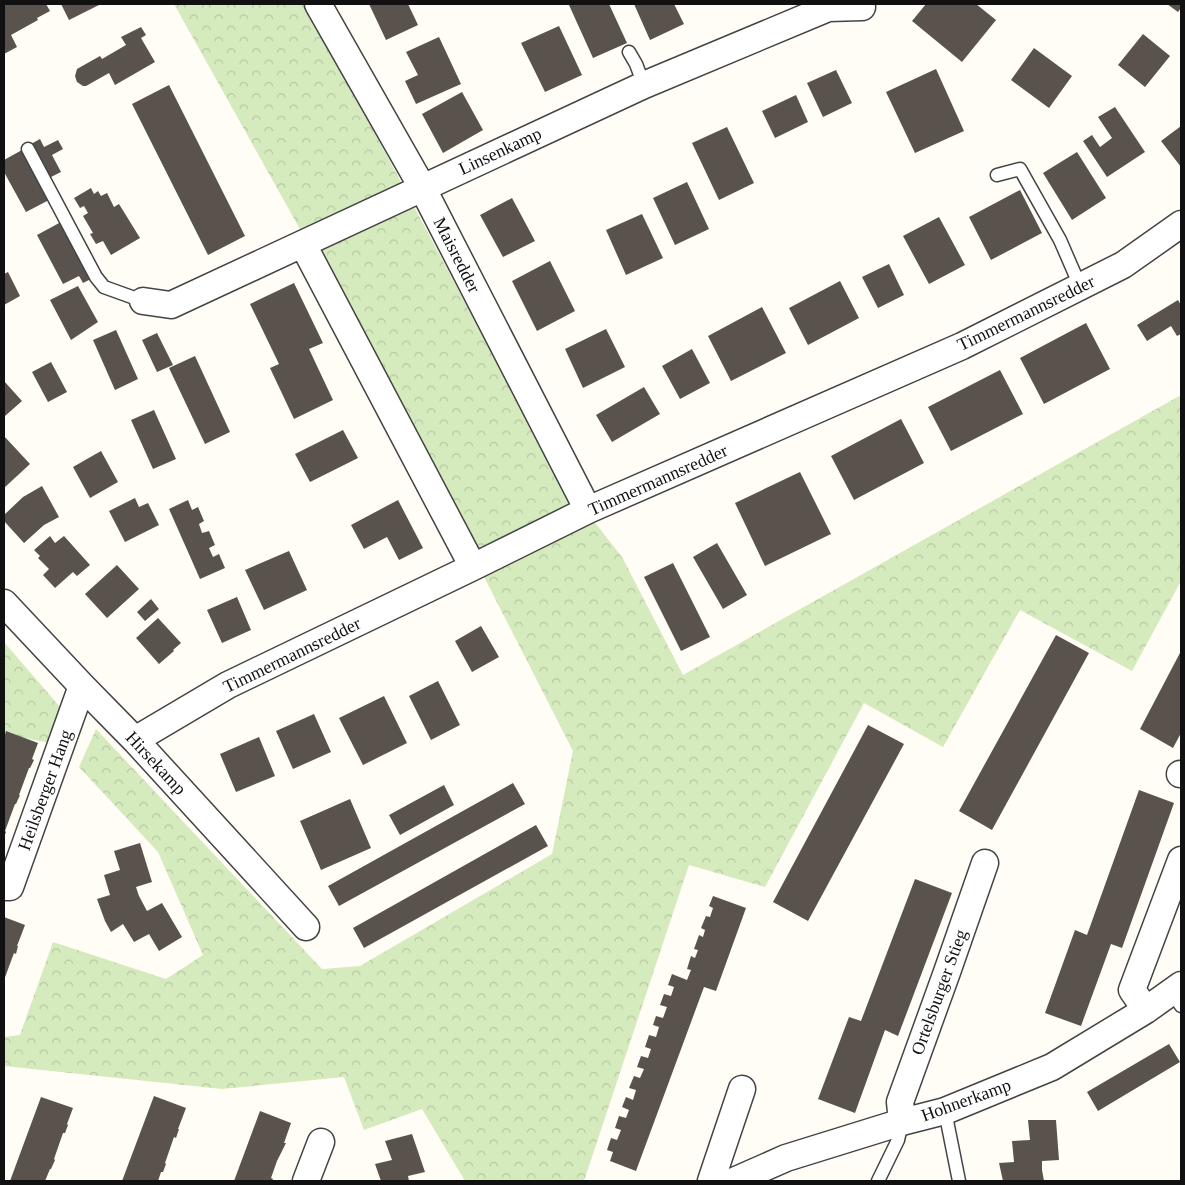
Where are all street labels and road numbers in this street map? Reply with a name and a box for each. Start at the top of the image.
street label: Linsenkamp [455,123,545,179]
street label: Maisredder [429,214,485,296]
street label: Timmermannsredder [954,271,1098,355]
street label: Timmermannsredder [585,440,731,520]
street label: Timmermannsredder [220,613,364,697]
street label: Heilsberger Hang [14,727,76,853]
street label: Hirsekamp [122,727,190,799]
street label: Ortelsburger Stieg [907,926,971,1058]
street label: Hohnerkamp [918,1075,1014,1125]

